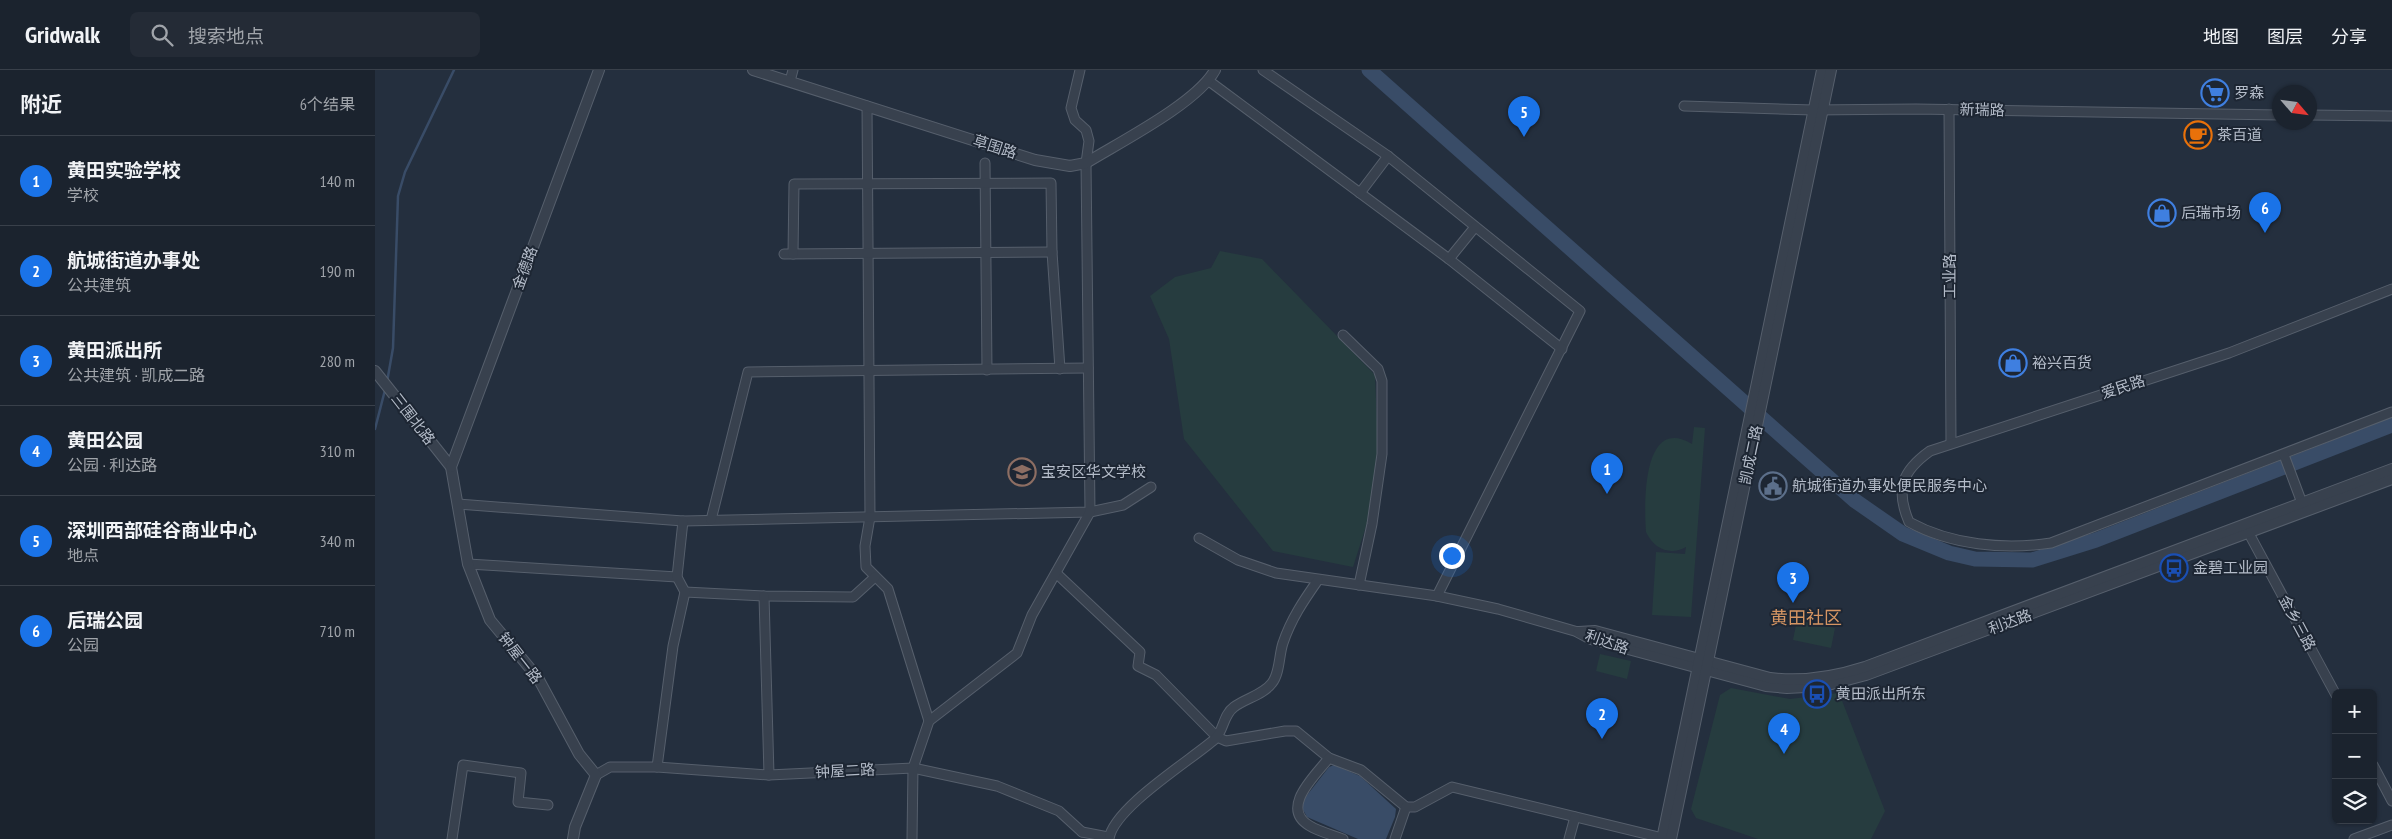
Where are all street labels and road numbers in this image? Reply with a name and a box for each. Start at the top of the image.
street label: 新瑞路 [1959,100,2005,119]
street label: 草围路 [971,131,1019,163]
street label: 金德路 [508,243,541,292]
street label: 工业路 [1940,253,1959,299]
street label: 爱民路 [2099,371,2147,403]
street label: 三围北路 [387,389,439,448]
street label: 凯成二路 [1735,424,1766,486]
street label: 金乡三路 [2275,592,2320,654]
street label: 利达路 [1985,605,2034,638]
street label: 利达路 [1583,625,1632,658]
street label: 钟屋一路 [494,628,546,687]
street label: 钟屋二路 [815,759,875,782]

